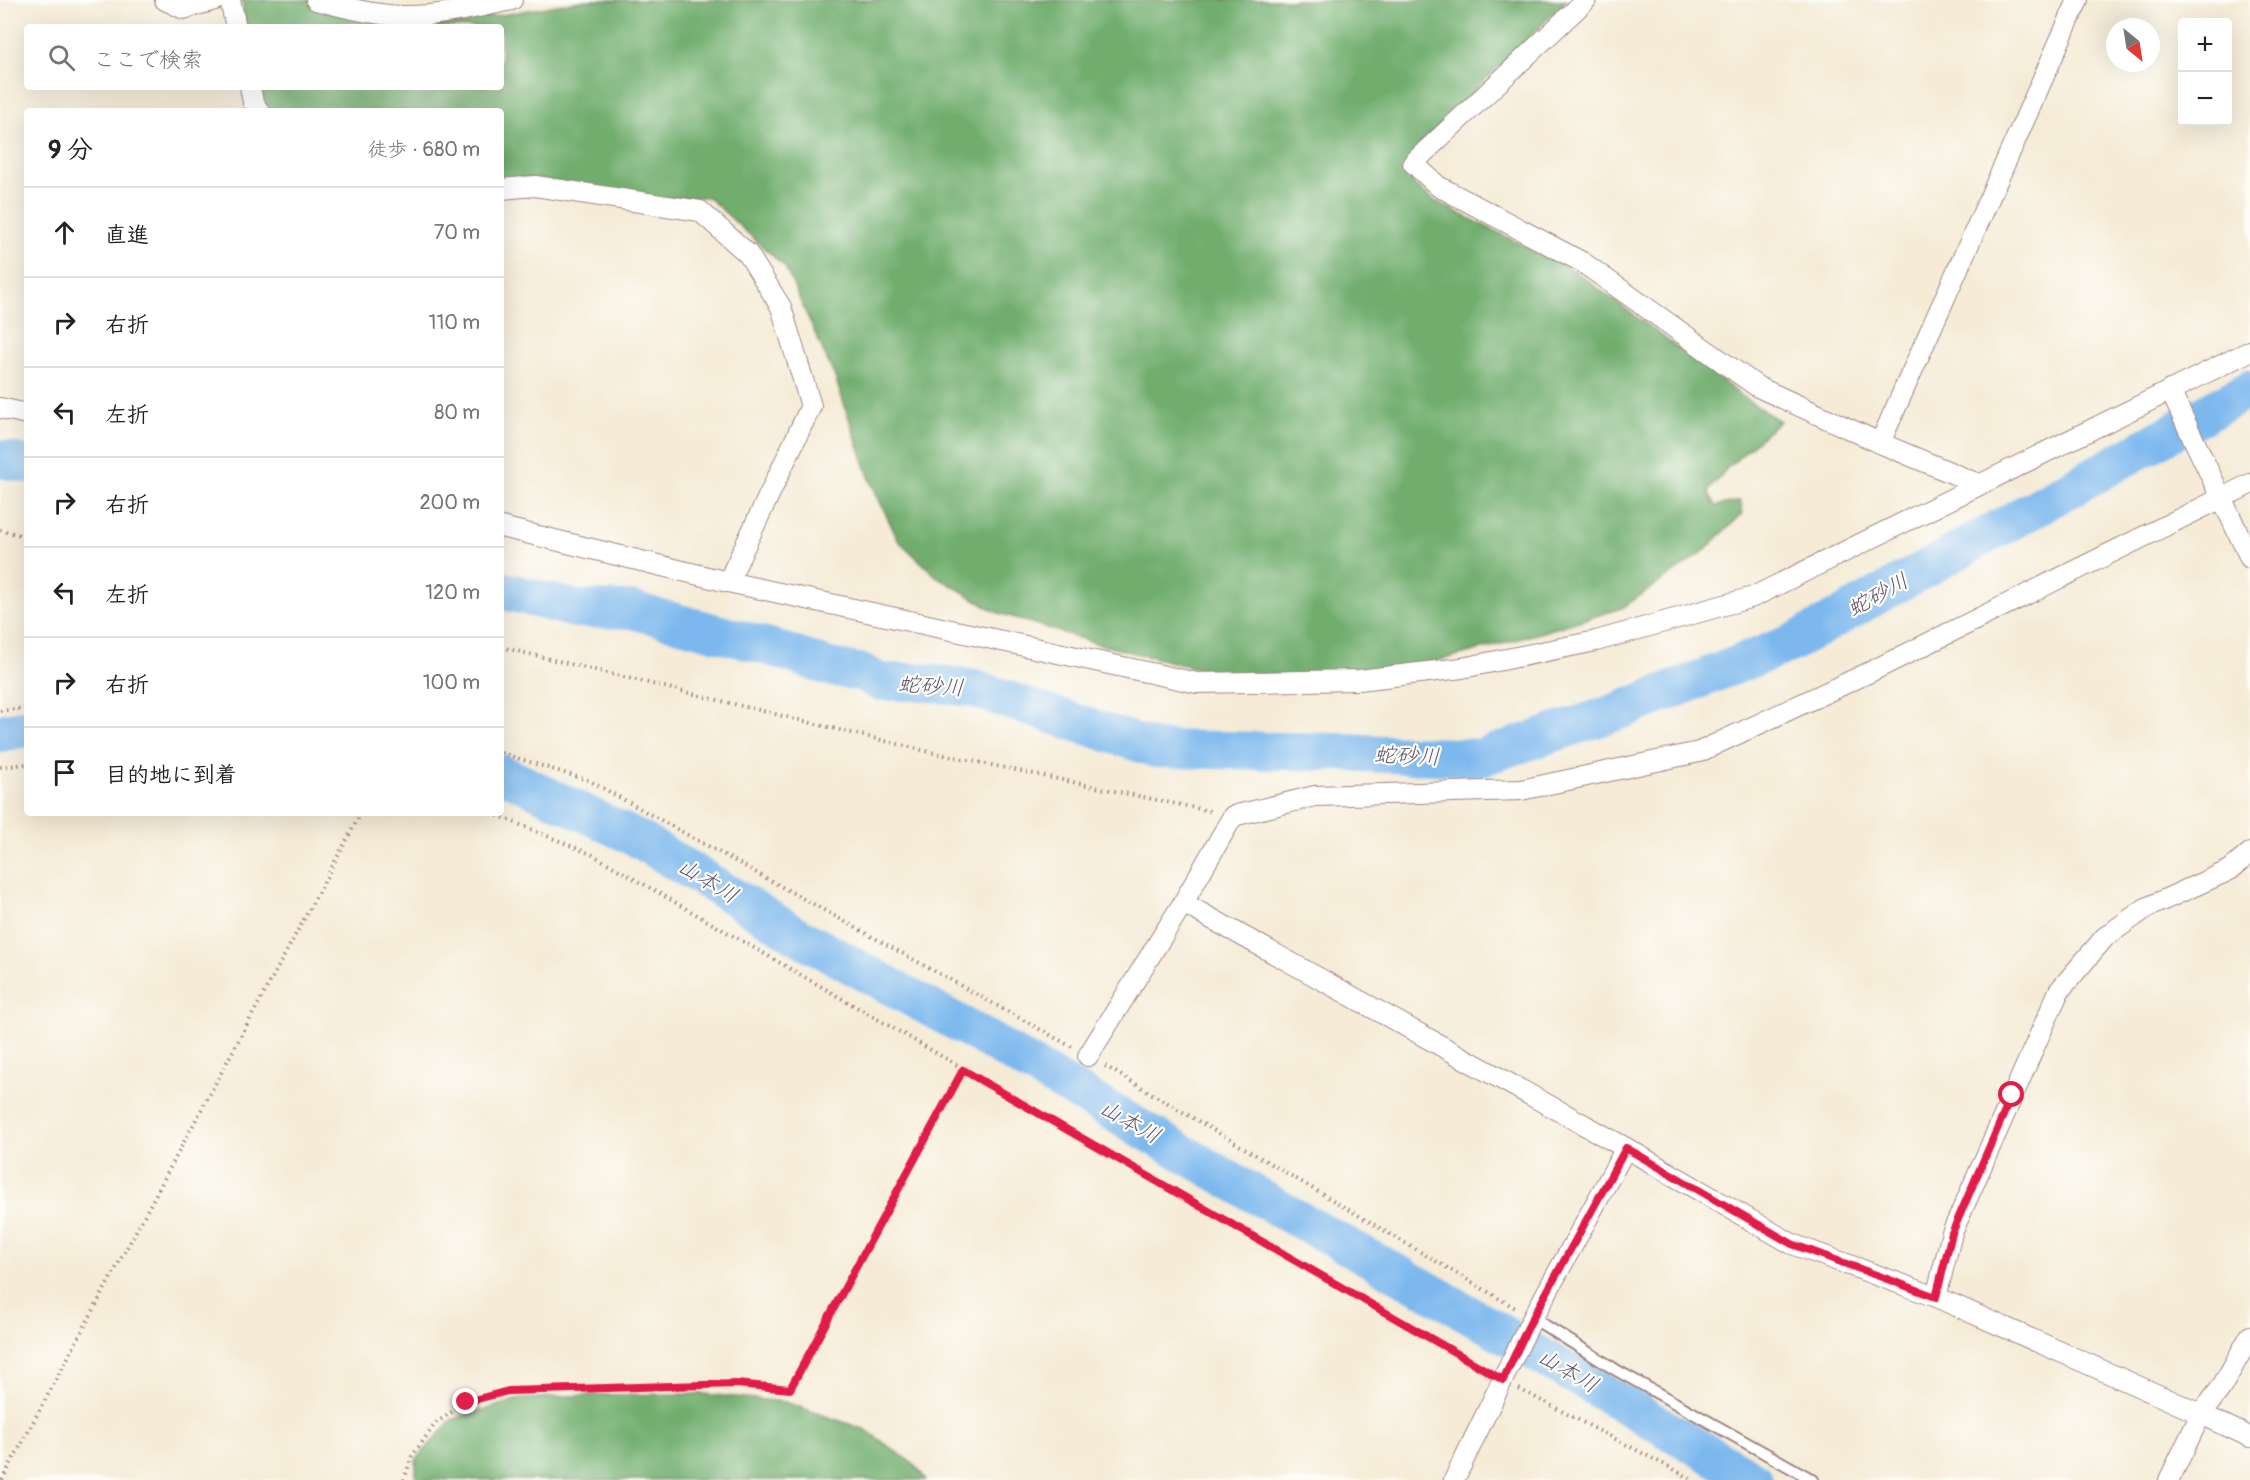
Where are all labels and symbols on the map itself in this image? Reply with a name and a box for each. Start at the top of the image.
north arrow [2106,18,2160,72]
water label: 蛇砂川 [1842,567,1914,623]
water label: 蛇砂川 [897,670,965,702]
water label: 蛇砂川 [1374,741,1440,771]
water label: 山本川 [672,852,744,910]
route start [1998,1081,2024,1107]
water label: 山本川 [1094,1094,1166,1150]
water label: 山本川 [1532,1342,1604,1400]
route end [452,1388,478,1414]

